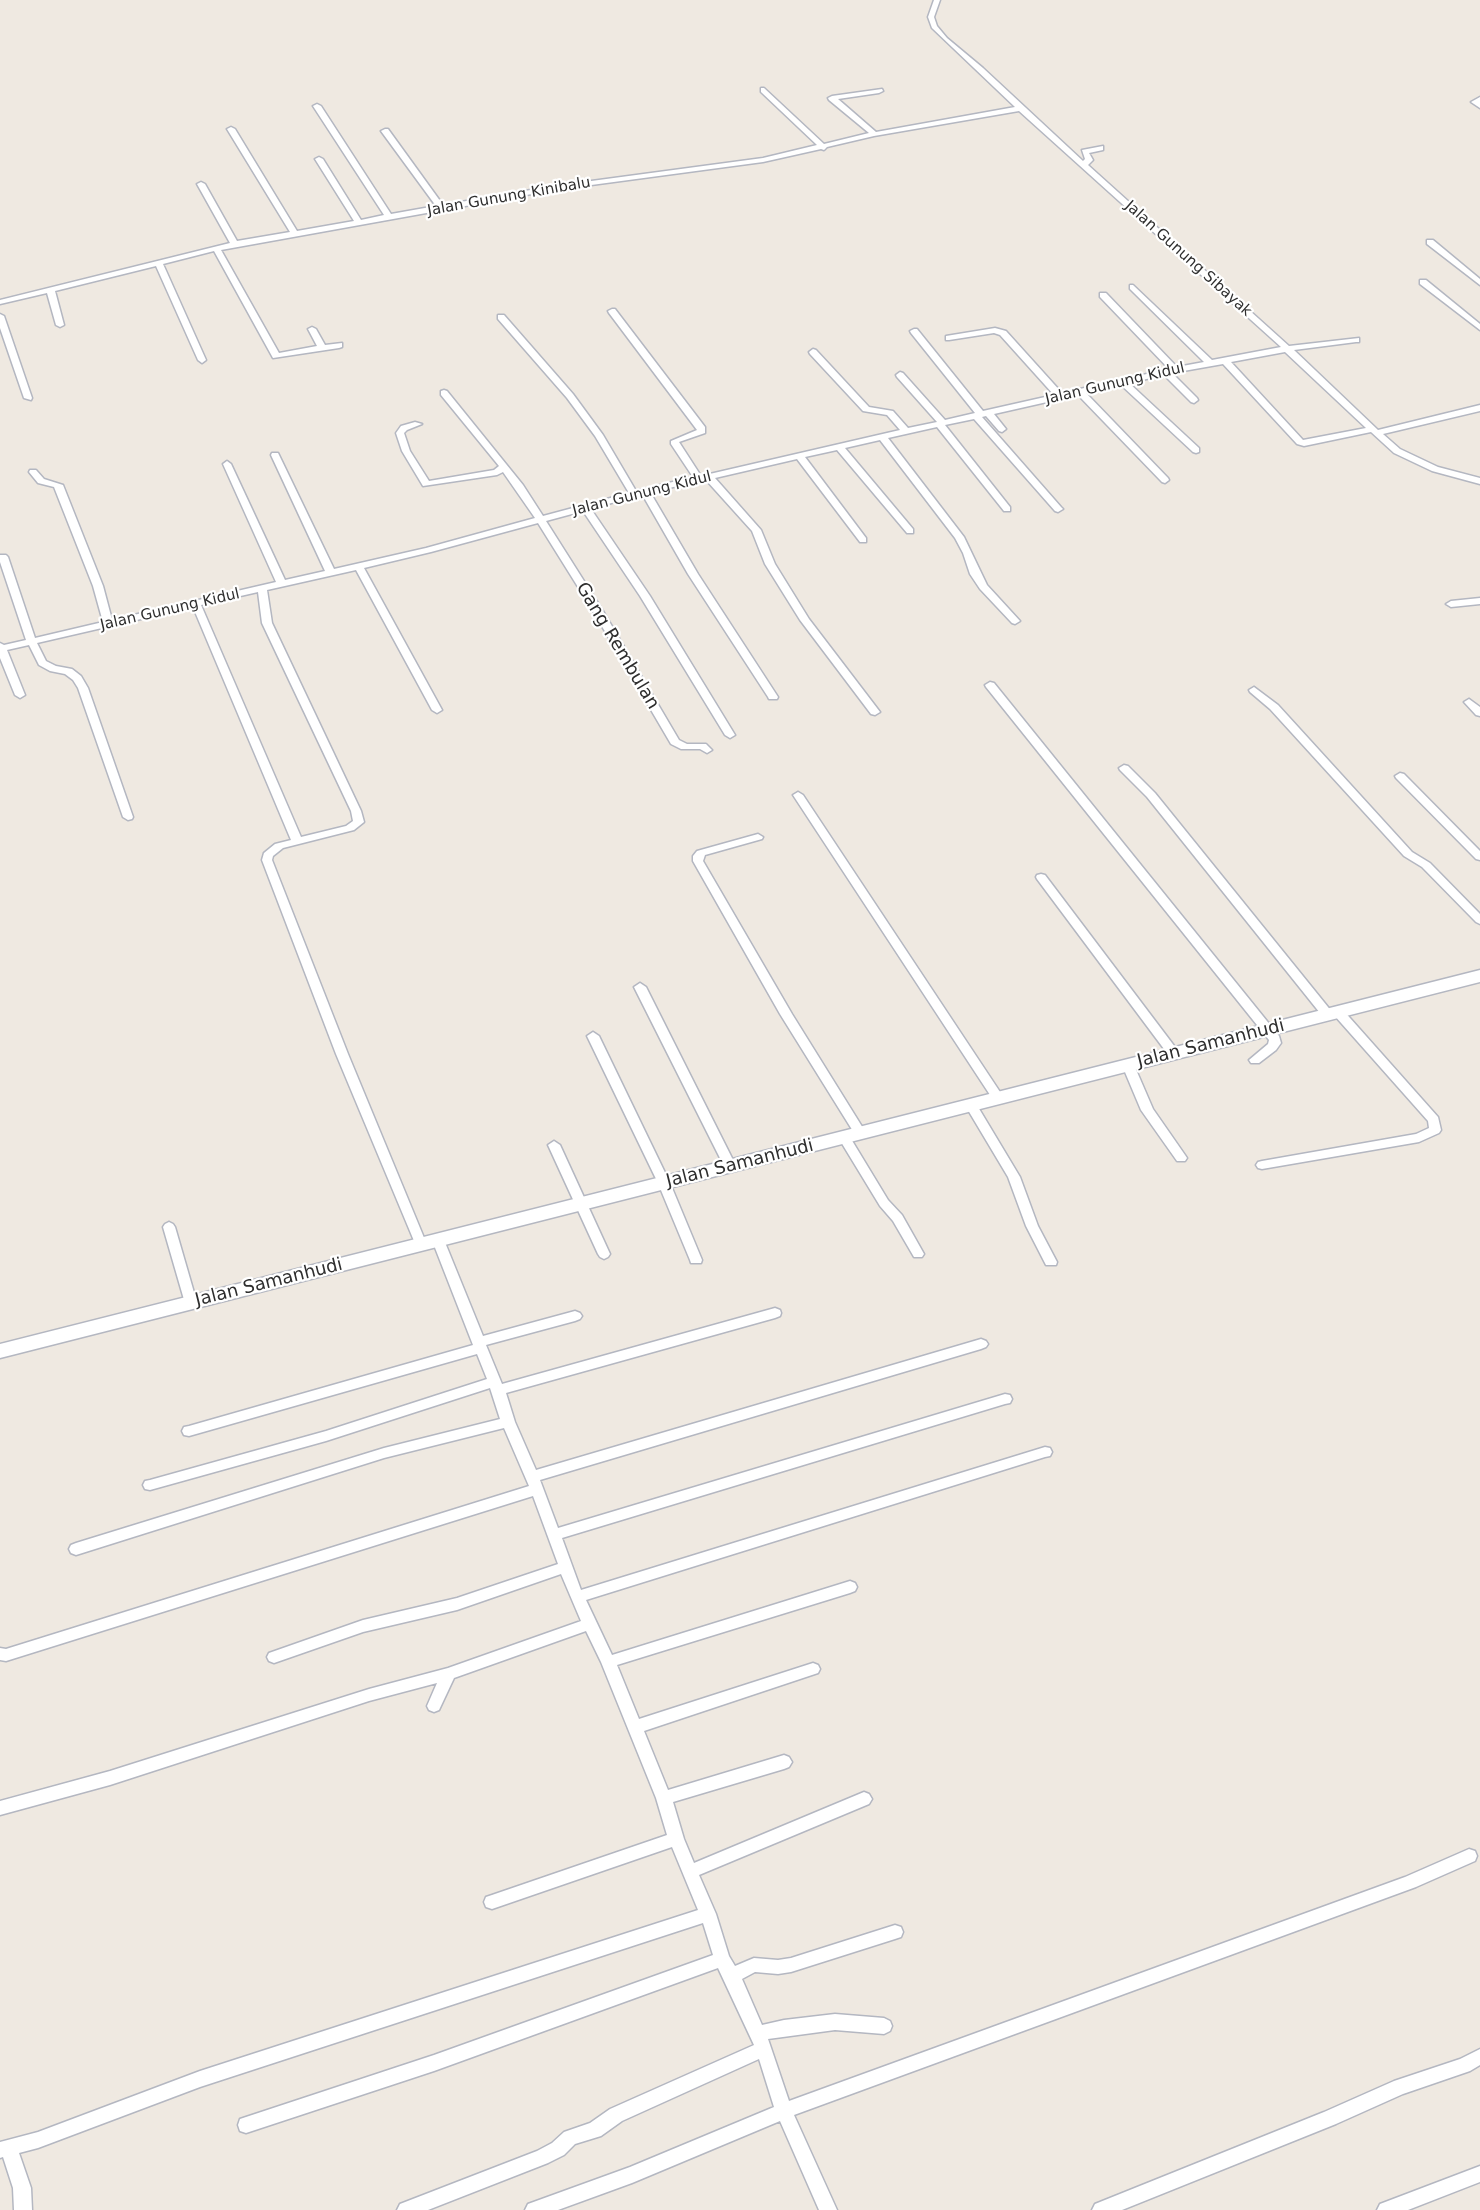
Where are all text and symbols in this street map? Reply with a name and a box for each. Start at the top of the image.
street label: Jalan Gunung Kinibalu [426,174,592,220]
street label: Jalan Gunung Sibayak [1121,197,1255,321]
street label: Jalan Gunung Kidul [1044,359,1186,409]
street label: Jalan Gunung Kidul [571,468,713,520]
street label: Gang Rembulan [571,579,663,713]
street label: Jalan Gunung Kidul [99,585,241,635]
street label: Jalan Samanhudi [1135,1015,1287,1073]
street label: Jalan Samanhudi [664,1135,816,1193]
street label: Jalan Samanhudi [193,1254,345,1312]

